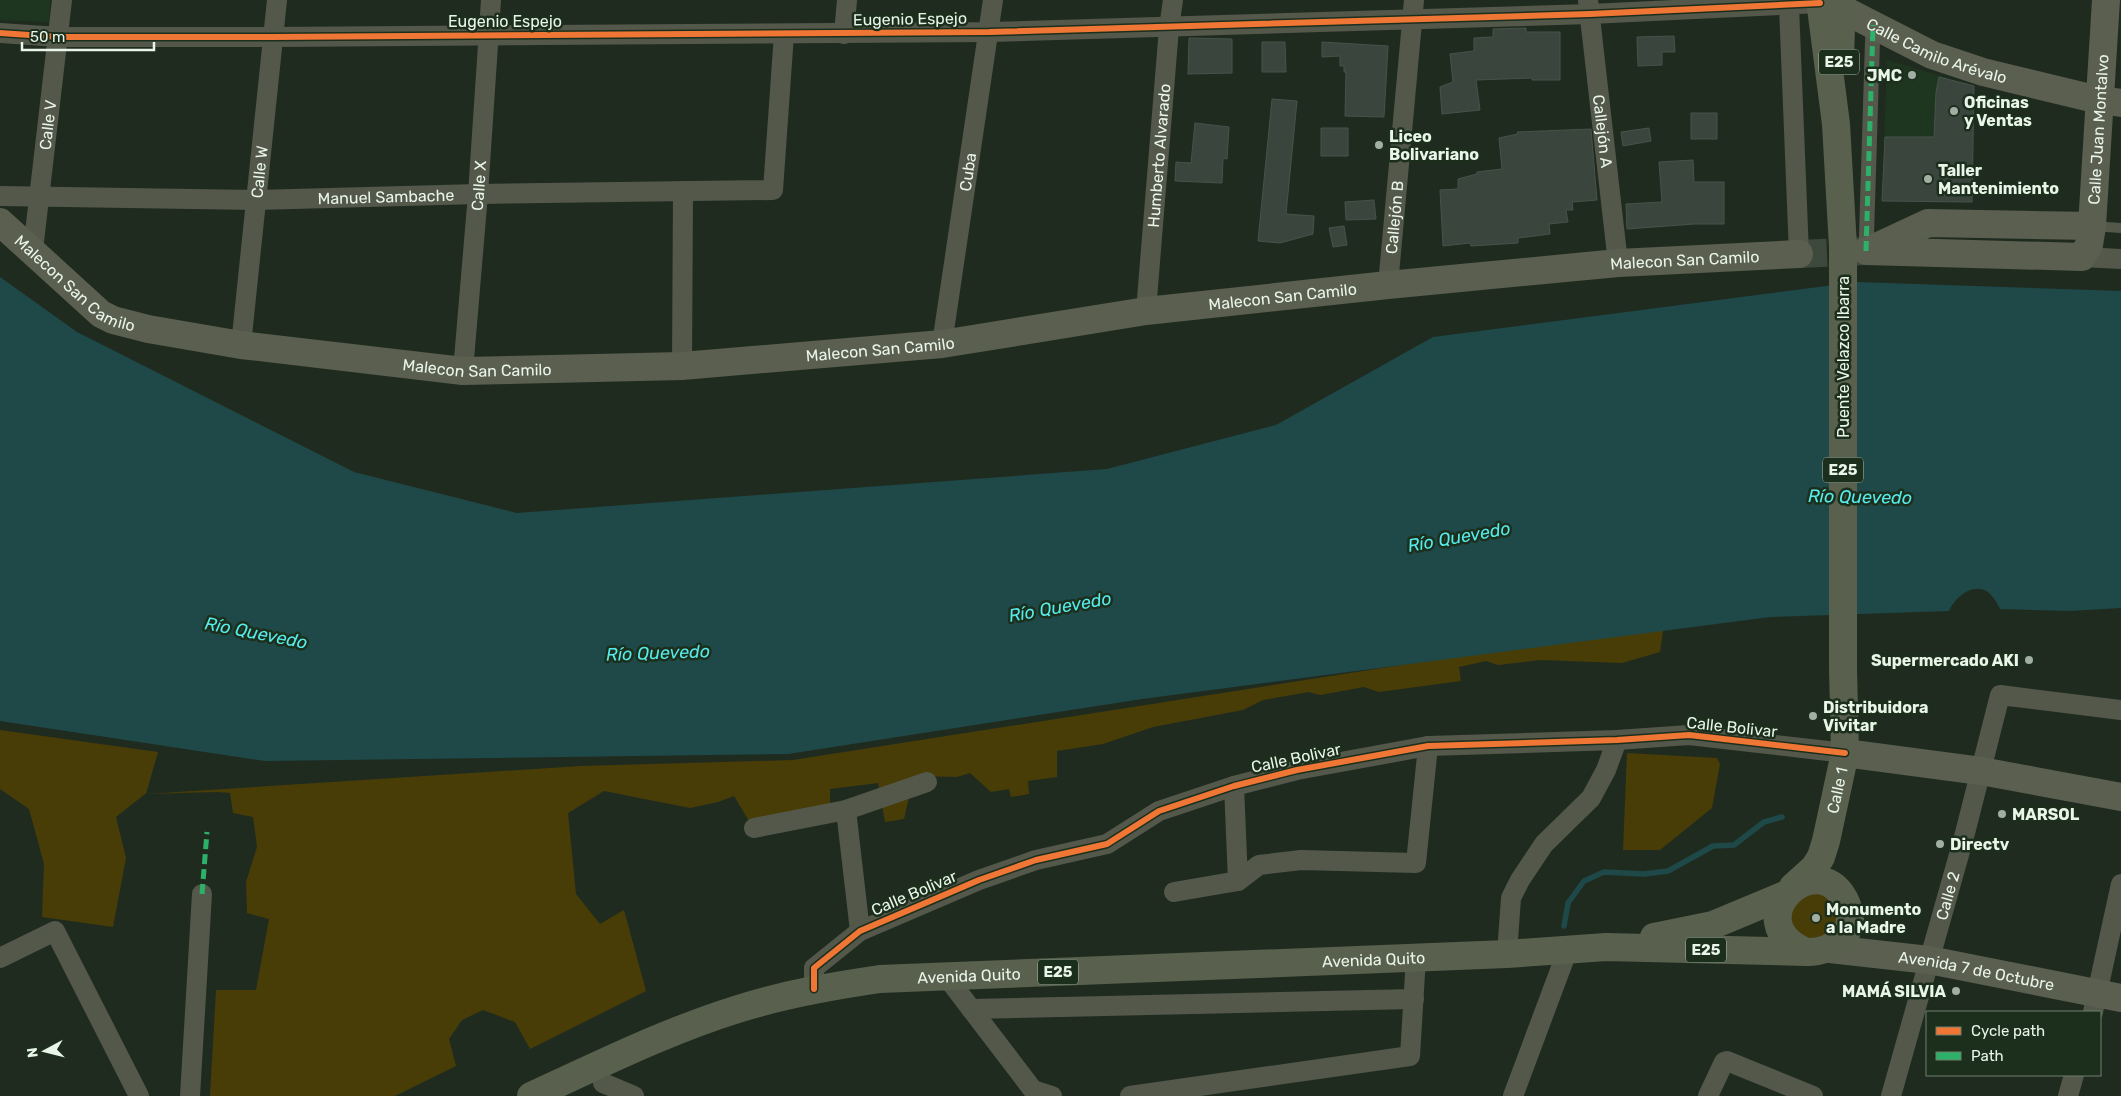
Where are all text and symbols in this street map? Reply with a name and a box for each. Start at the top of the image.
street label: Eugenio Espejo [853,9,967,29]
street label: Eugenio Espejo [448,12,562,31]
street label: Calle Camilo Arévalo [1863,14,2009,87]
scale bar [22,20,155,52]
text: 50 m [30,28,65,46]
road number: E25 [1819,50,1859,74]
street label: Calle Juan Montalvo [2084,54,2112,205]
place label: JMC [1867,66,1902,85]
marker: JMC [1906,69,1918,81]
street label: Humberto Alvarado [1143,83,1174,228]
place label: Oficinas y Ventas [1964,93,2032,130]
street label: Callejón A [1589,94,1617,169]
street label: Calle V [35,99,60,151]
marker: Oficinas y Ventas [1948,105,1960,117]
place label: Liceo Bolivariano [1389,127,1479,164]
marker: Liceo Bolivariano [1373,139,1385,151]
street label: Calle W [247,145,271,199]
street label: Cuba [955,151,980,192]
street label: Calle X [467,160,490,212]
place label: Taller Mantenimiento [1938,161,2059,198]
marker: Taller Mantenimiento [1922,173,1934,185]
street label: Callejón B [1381,180,1407,255]
street label: Manuel Sambache [317,185,455,208]
street label: Malecon San Camilo [11,231,137,335]
street label: Malecon San Camilo [1609,246,1760,273]
street label: Puente Velazco Ibarra [1834,276,1853,438]
street label: Malecon San Camilo [1207,279,1358,314]
street label: Malecon San Camilo [805,333,956,365]
street label: Malecon San Camilo [402,355,552,381]
road number: E25 [1823,458,1863,482]
water label: Río Quevedo [1808,485,1912,509]
water label: Río Quevedo [1406,517,1512,557]
water label: Río Quevedo [1007,587,1113,627]
water label: Río Quevedo [203,612,309,654]
water label: Río Quevedo [605,640,711,666]
place label: Supermercado AKI [1871,651,2019,670]
marker: Supermercado AKI [2023,654,2035,666]
place label: Distribuidora Vivitar [1823,698,1929,735]
marker: Distribuidora Vivitar [1807,710,1819,722]
street label: Calle Bolivar [1686,713,1778,741]
street label: Calle Bolivar [1249,739,1343,777]
street label: Calle 1 [1823,765,1851,815]
place label: MARSOL [2012,805,2080,824]
marker: MARSOL [1996,808,2008,820]
place label: Directv [1950,835,2010,854]
marker: Directv [1934,838,1946,850]
street label: Calle Bolivar [868,866,960,920]
street label: Calle 2 [1932,869,1963,922]
place label: Monumento a la Madre [1826,900,1921,937]
marker: Monumento a la Madre [1810,912,1822,924]
road number: E25 [1686,938,1726,962]
street label: Avenida 7 de Octubre [1897,947,2056,994]
street label: Avenida Quito [1322,948,1426,971]
road number: E25 [1038,960,1078,984]
street label: Avenida Quito [917,964,1021,987]
place label: MAMÁ SILVIA [1842,981,1947,1001]
marker: MAMÁ SILVIA [1950,985,1962,997]
legend [1926,1011,2101,1076]
text: Cycle path [1971,1022,2045,1040]
north arrow [20,1026,70,1076]
text: N [24,1046,42,1059]
text: Path [1971,1047,2004,1065]

